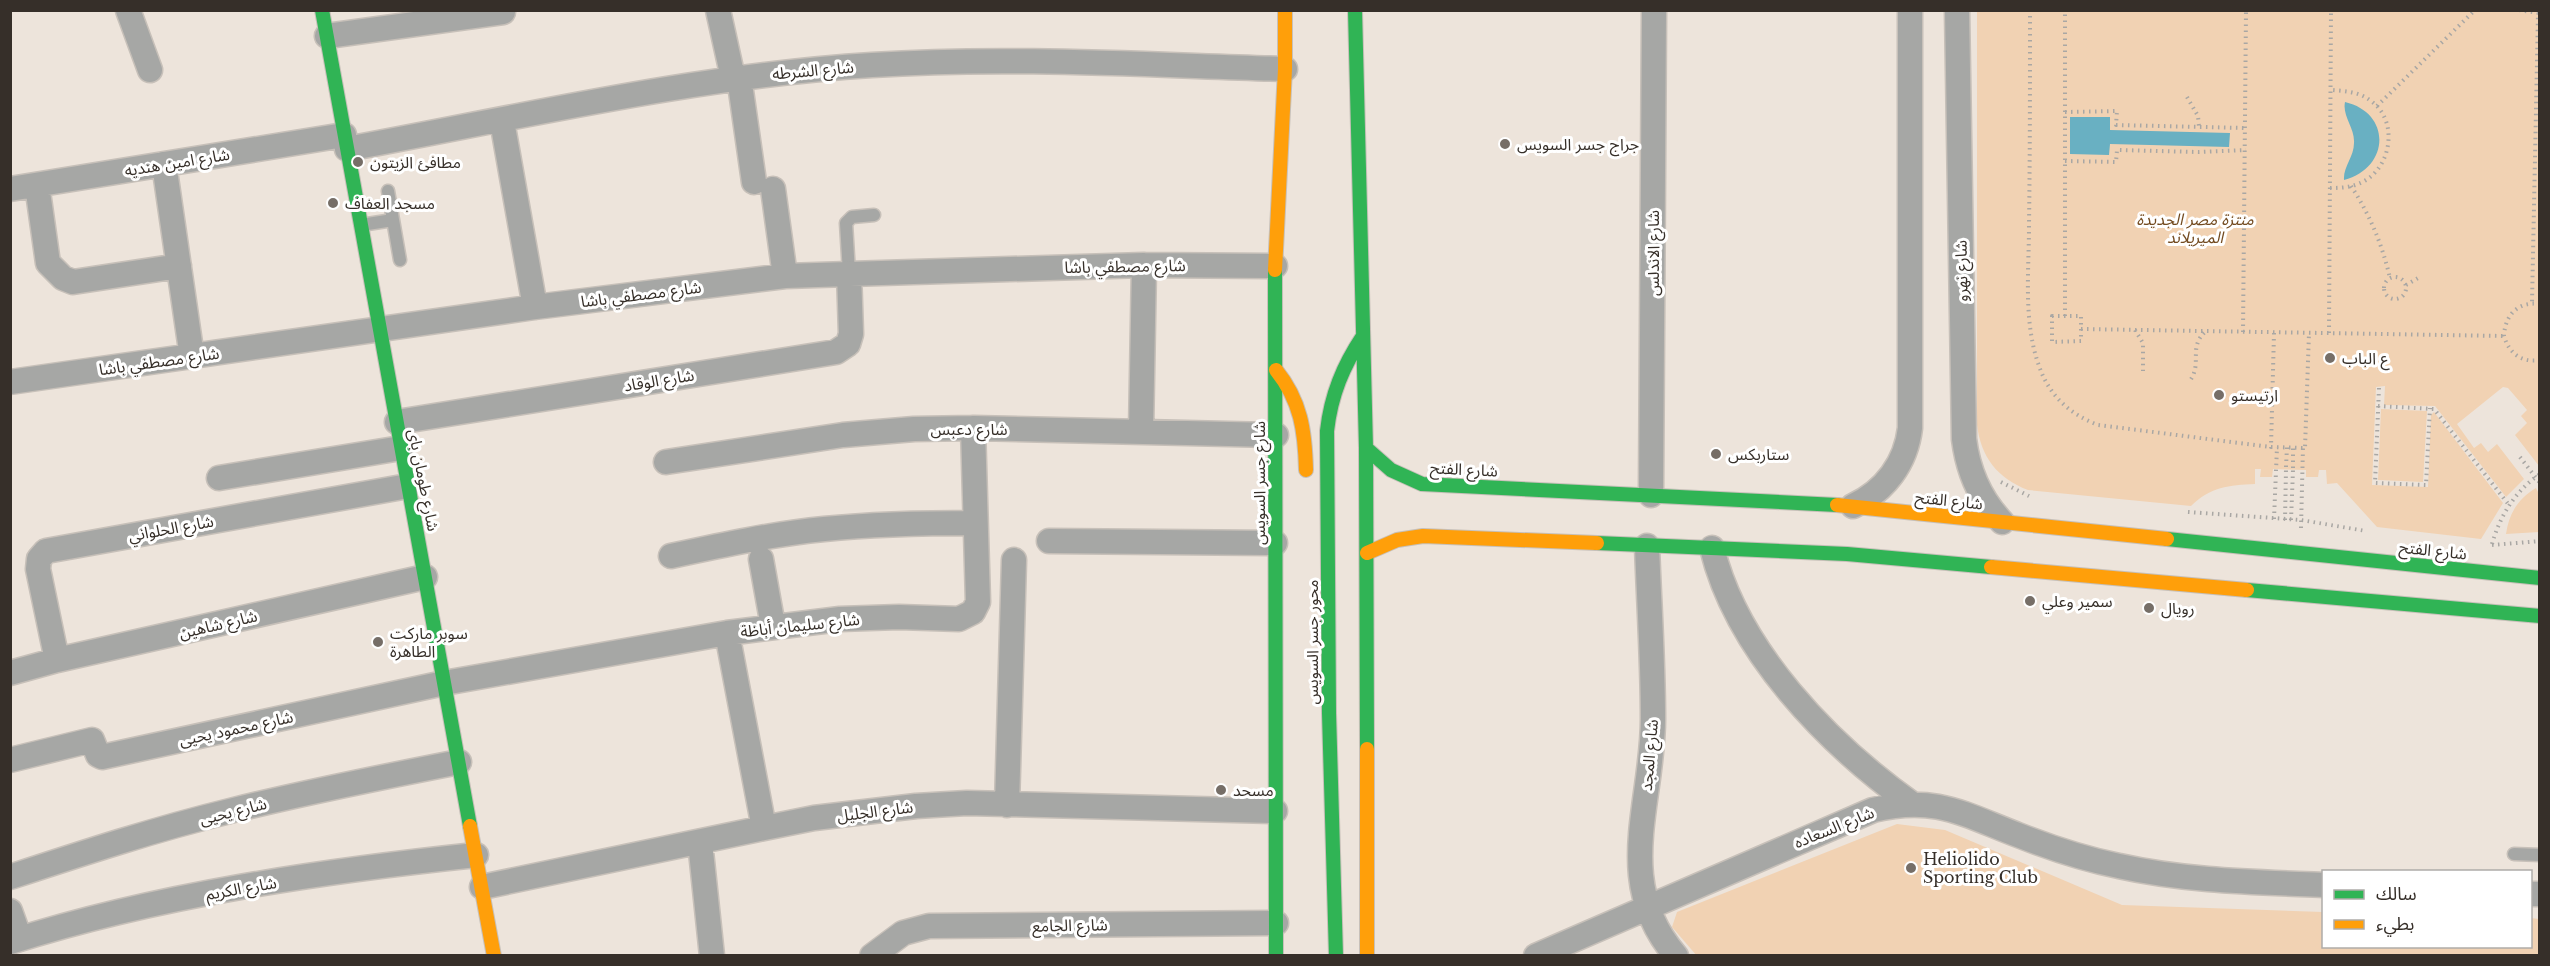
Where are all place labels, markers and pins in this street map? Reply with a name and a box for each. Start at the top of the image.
place label: جراج جسر السويس [1517,134,1639,157]
marker: جراج جسر السويس [1498,137,1512,151]
place label: مطافئ الزيتون [370,152,461,172]
marker: مطافئ الزيتون [351,155,365,169]
place label: مسجد العفاف [345,193,435,213]
marker: مسجد العفاف [326,196,340,210]
place label: ع الباب [2342,348,2391,371]
marker: ع الباب [2323,351,2337,365]
place label: ارتيستو [2231,385,2278,405]
marker: ارتيستو [2212,388,2226,402]
place label: ستاربكس [1728,444,1789,464]
marker: ستاربكس [1709,447,1723,461]
place label: سمير وعلي [2042,591,2112,614]
marker: سمير وعلي [2023,594,2037,608]
place label: رويال [2161,598,2195,619]
marker: رويال [2142,601,2156,615]
place label: سوبر ماركت الطاهرة [390,623,468,661]
marker: سوبر ماركت الطاهرة [371,635,385,649]
place label: مسحد [1233,780,1274,800]
marker: مسحد [1214,783,1228,797]
place label: Heliolido Sporting Club [1923,849,2038,887]
marker: Heliolido Sporting Club [1904,861,1918,875]

